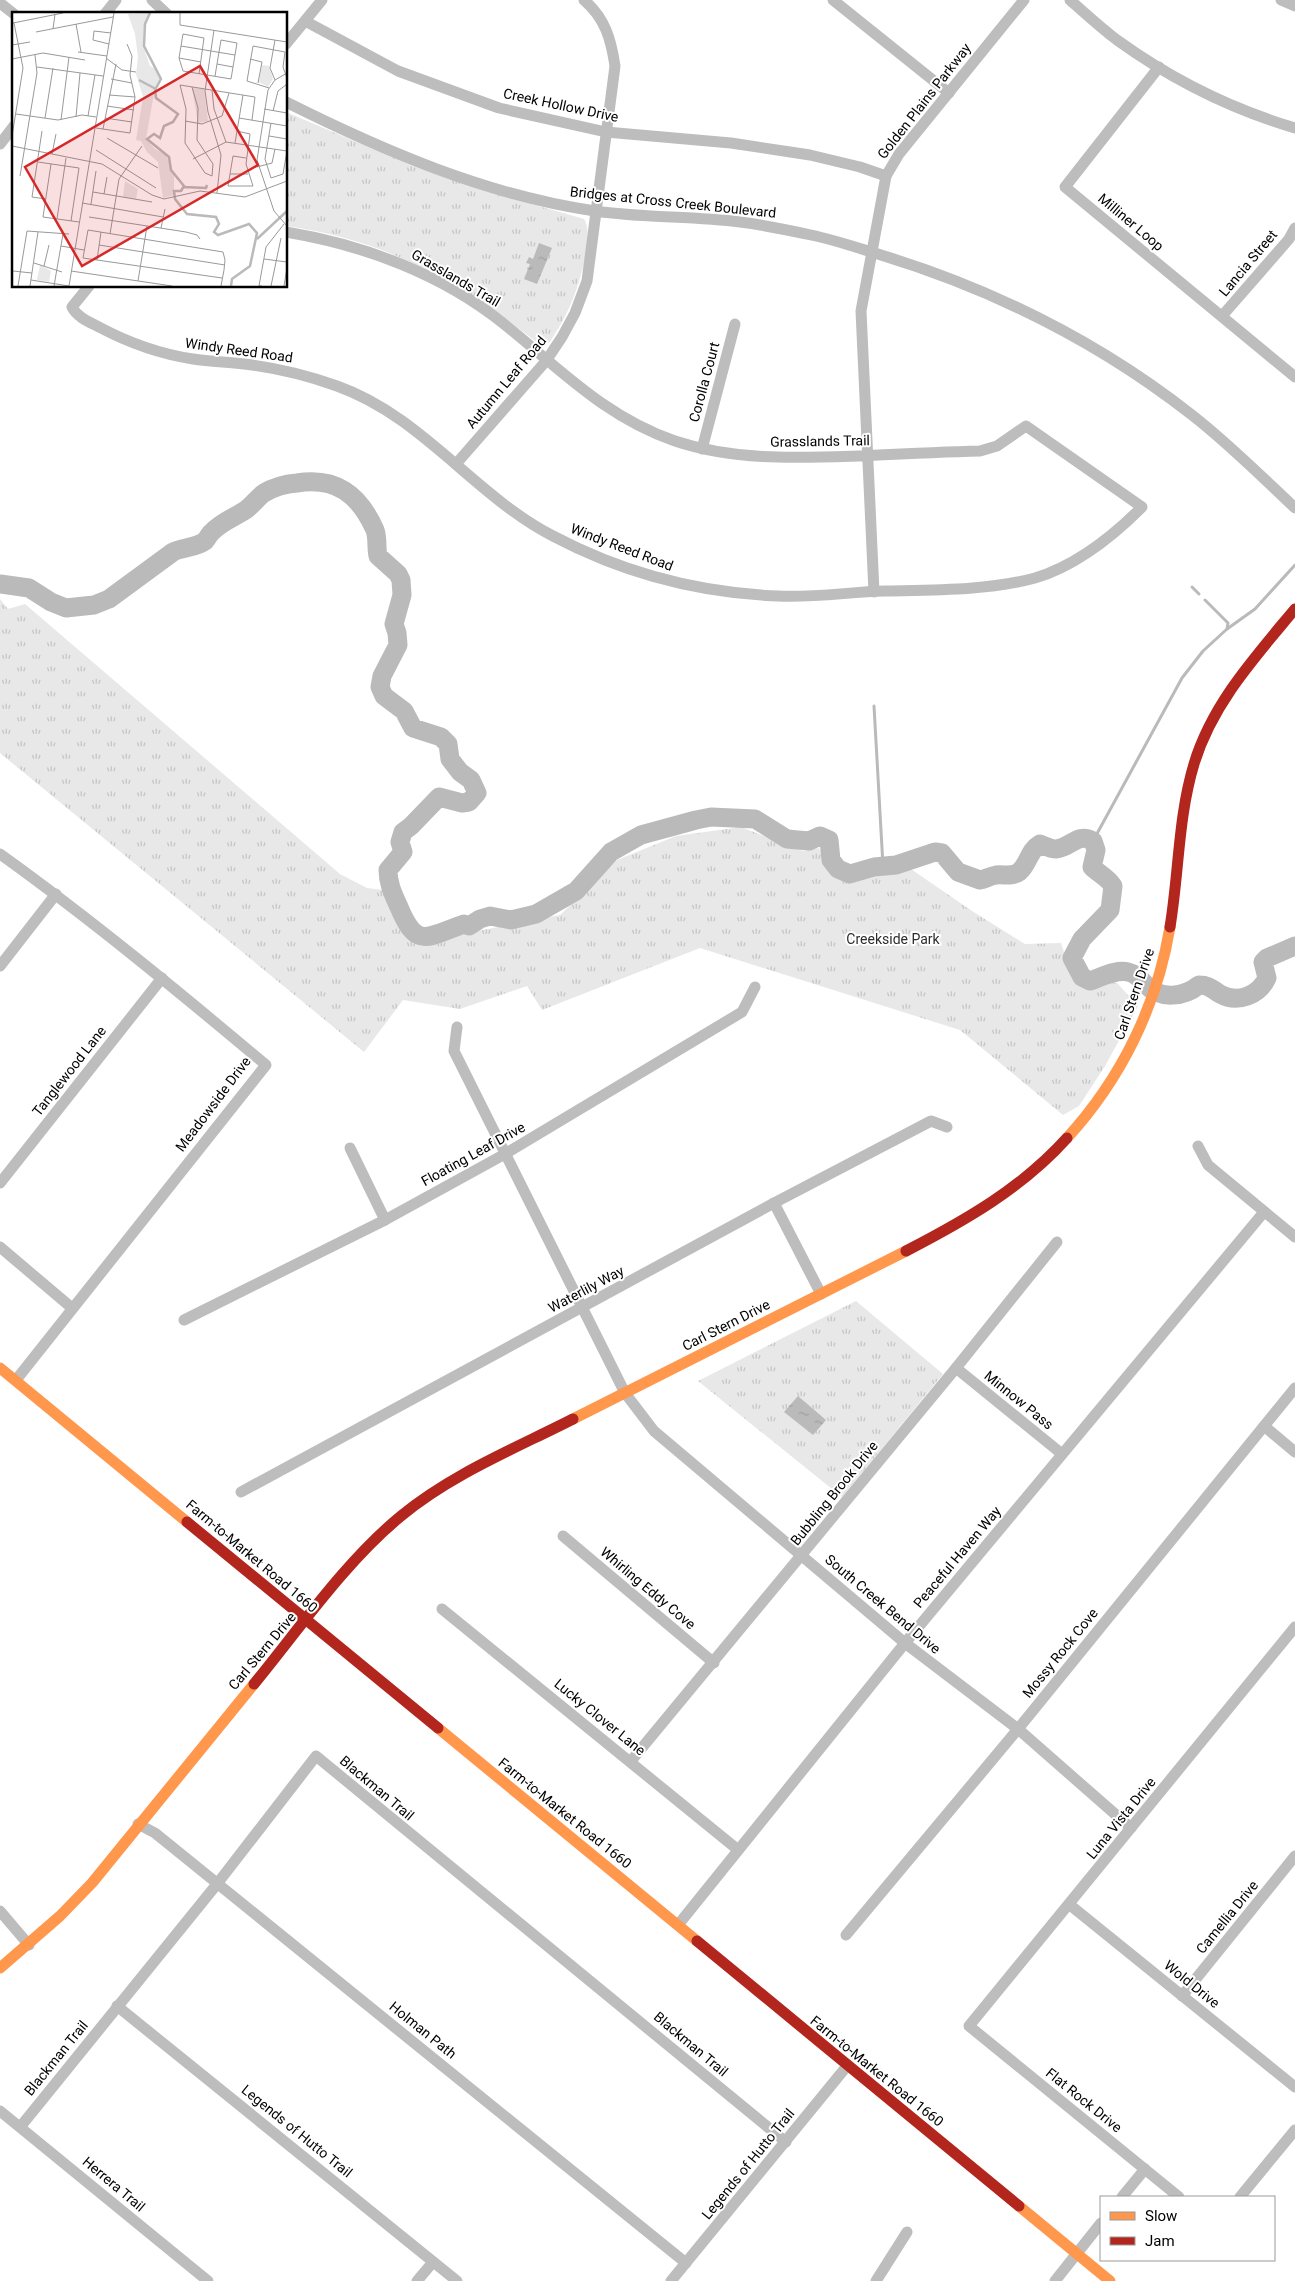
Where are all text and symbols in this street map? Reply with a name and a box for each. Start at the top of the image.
inset map [12,12,288,288]
street label: Golden Plains Parkway [874,40,974,162]
street label: Creek Hollow Drive [502,85,620,125]
street label: Bridges at Cross Creek Boulevard [569,183,777,221]
street label: Milliner Loop [1095,190,1167,254]
street label: Lancia Street [1216,226,1281,299]
street label: Grasslands Trail [409,246,503,310]
street label: Autumn Leaf Road [463,333,549,431]
street label: Windy Reed Road [184,335,294,365]
street label: Corolla Court [686,340,722,424]
street label: Grasslands Trail [770,432,870,450]
street label: Windy Reed Road [568,520,676,574]
park label: Creekside Park [846,931,941,947]
street label: Carl Stern Drive [1111,946,1157,1042]
street label: Tanglewood Lane [29,1023,109,1119]
street label: Meadowside Drive [172,1053,254,1155]
street label: Floating Leaf Drive [418,1119,528,1189]
street label: Waterlily Way [546,1262,627,1316]
street label: Carl Stern Drive [680,1296,772,1354]
street label: Minnow Pass [981,1367,1057,1433]
street label: Bubbling Brook Drive [787,1438,881,1548]
street label: Farm-to-Market Road 1660 [183,1496,321,1616]
street label: Peaceful Haven Way [910,1503,1004,1611]
street label: Whirling Eddy Cove [597,1544,699,1632]
street label: South Creek Bend Drive [822,1551,944,1657]
street label: Mossy Rock Cove [1019,1605,1101,1701]
street label: Carl Stern Drive [225,1609,299,1693]
street label: Lucky Clover Lane [551,1675,649,1759]
street label: Blackman Trail [337,1752,417,1824]
street label: Farm-to-Market Road 1660 [495,1754,635,1872]
street label: Luna Vista Drive [1083,1774,1159,1862]
street label: Camellia Drive [1193,1877,1261,1957]
street label: Wold Drive [1161,1957,1223,2011]
street label: Holman Path [386,1998,460,2062]
street label: Blackman Trail [651,2008,731,2080]
street label: Farm-to-Market Road 1660 [807,2012,947,2130]
street label: Blackman Trail [21,2017,91,2099]
street label: Flat Rock Drive [1043,2065,1125,2135]
street label: Legends of Hutto Trail [239,2082,355,2180]
street label: Legends of Hutto Trail [699,2106,797,2222]
street label: Herrera Trail [80,2153,148,2215]
legend [1100,2196,1275,2261]
text: Slow [1145,2207,1177,2225]
text: Jam [1145,2232,1175,2250]

